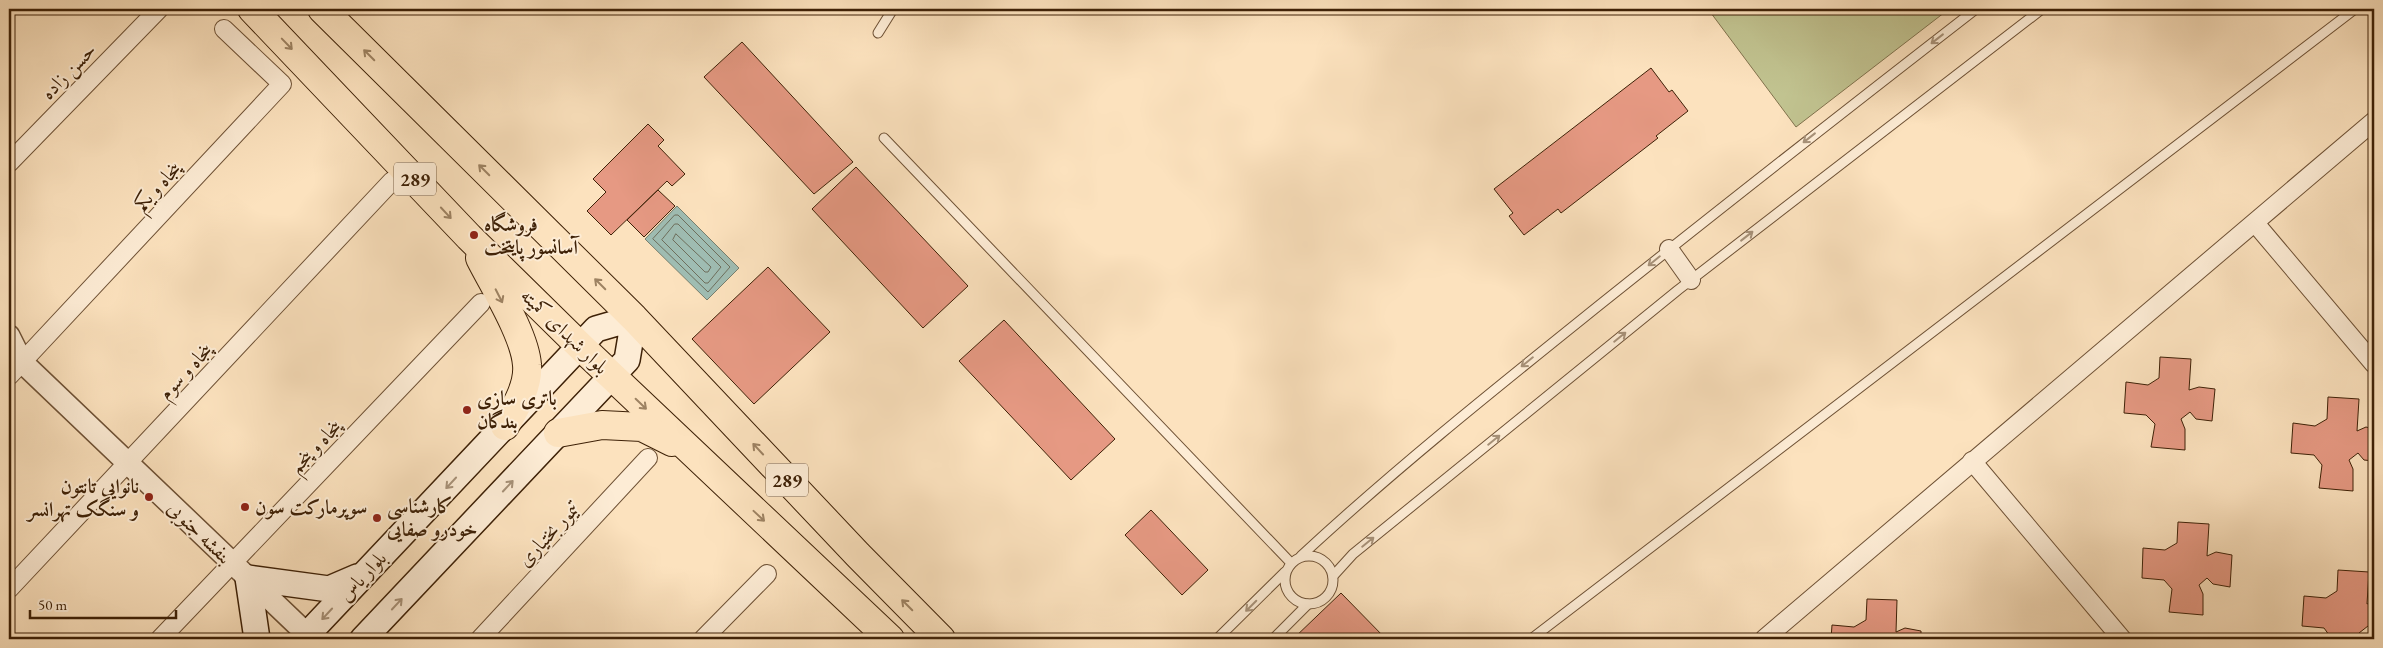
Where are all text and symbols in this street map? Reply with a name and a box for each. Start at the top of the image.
one-way arrow [1931,33,1944,44]
street label: حسن زاده [35,37,102,106]
one-way arrow [280,37,292,49]
one-way arrow [363,49,375,61]
one-way arrow [1803,133,1816,144]
street label: پنجاه و یکم [127,154,192,221]
road number: 289 [394,162,436,195]
one-way arrow [478,163,490,176]
one-way arrow [440,206,452,219]
place label: فروشگاه آسانسور پایتخت [484,211,580,262]
marker: فروشگاه آسانسور پایتخت [468,229,480,241]
one-way arrow [1740,231,1753,242]
one-way arrow [1648,255,1661,266]
one-way arrow [593,278,606,290]
street label: بلوار شهدای کمیته [515,282,615,380]
one-way arrow [495,288,504,303]
one-way arrow [1613,332,1626,343]
street label: پنجاه و سوم [152,336,223,408]
one-way arrow [1521,357,1534,368]
place label: باتری سازی بندگان [477,385,557,434]
one-way arrow [635,398,647,410]
marker: باتری سازی بندگان [461,404,473,416]
street label: پنجاه و پنجم [283,412,353,483]
one-way arrow [1487,434,1500,445]
one-way arrow [752,443,764,456]
road number: 289 [766,464,808,496]
place label: نانوایی تانتون و سنگک تهرانسر [26,473,139,523]
one-way arrow [445,477,457,489]
one-way arrow [502,479,514,492]
marker: نانوایی تانتون و سنگک تهرانسر [143,491,155,503]
place label: کارشناسی خودرو صفایی [386,493,478,543]
place label: سوپرمارکت سون [255,494,367,521]
street label: بنفشه جنوبی [161,495,238,571]
street label: تیمور بختیاری [511,495,586,572]
marker: سوپرمارکت سون [239,501,251,513]
one-way arrow [752,510,765,522]
marker: کارشناسی خودرو صفایی [371,512,383,524]
one-way arrow [1361,537,1374,548]
street label: بلوار یاس [332,545,392,607]
scale bar [30,588,176,620]
text: 50 m [38,595,67,614]
one-way arrow [391,597,403,610]
one-way arrow [901,598,913,611]
one-way arrow [1245,600,1257,612]
one-way arrow [321,608,333,620]

